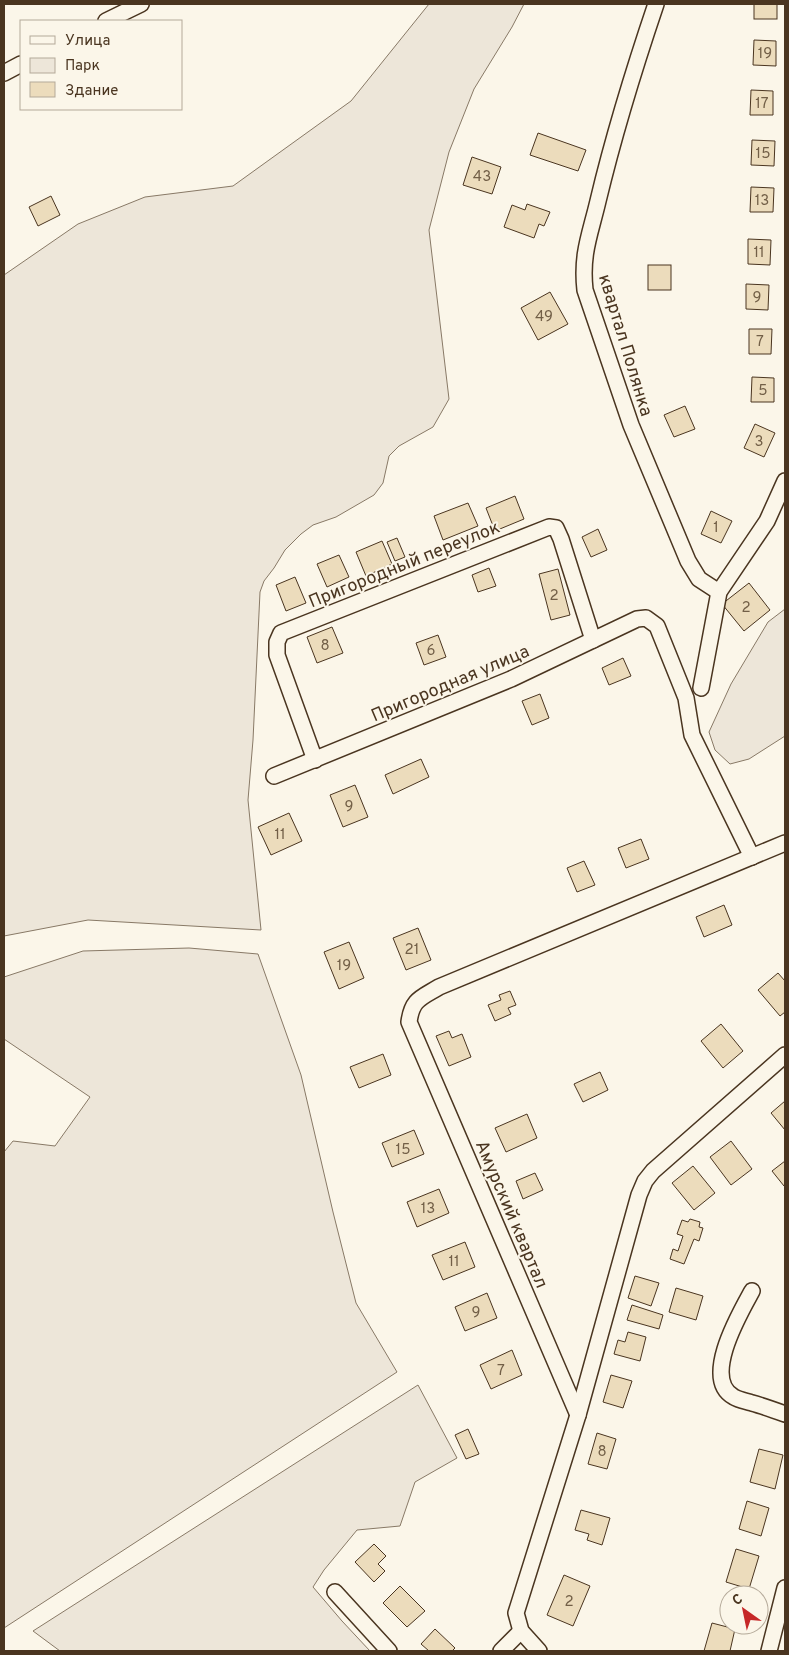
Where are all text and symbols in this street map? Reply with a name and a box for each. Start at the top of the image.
legend [20,20,182,110]
text: Улица [65,32,110,51]
house number: 19 [758,45,772,64]
text: Парк [65,57,100,76]
text: Здание [65,82,118,101]
house number: 17 [755,95,769,114]
house number: 15 [756,145,770,164]
house number: 43 [473,168,491,187]
house number: 13 [755,192,769,211]
house number: 11 [753,244,765,263]
street label: квартал Полянка [592,272,657,419]
house number: 9 [753,289,761,308]
house number: 49 [535,308,553,327]
house number: 7 [756,333,764,352]
house number: 5 [758,382,768,401]
house number: 3 [754,433,764,452]
street label: Пригородный переулок [305,516,504,614]
house number: 1 [713,519,719,538]
house number: 2 [549,587,559,606]
house number: 2 [741,599,751,618]
house number: 8 [320,637,330,656]
street label: Пригородная улица [368,641,533,728]
house number: 6 [427,642,436,661]
house number: 9 [345,798,353,817]
house number: 11 [274,826,286,845]
house number: 21 [405,941,419,960]
house number: 19 [337,957,351,976]
street label: Амурский квартал [469,1137,552,1292]
house number: 15 [396,1141,410,1160]
house number: 13 [421,1200,435,1219]
house number: 11 [448,1253,460,1272]
house number: 9 [472,1304,480,1323]
house number: 7 [497,1362,505,1381]
house number: 8 [597,1443,607,1462]
north arrow [719,1585,769,1635]
text: С [729,1591,746,1610]
house number: 2 [564,1593,574,1612]

